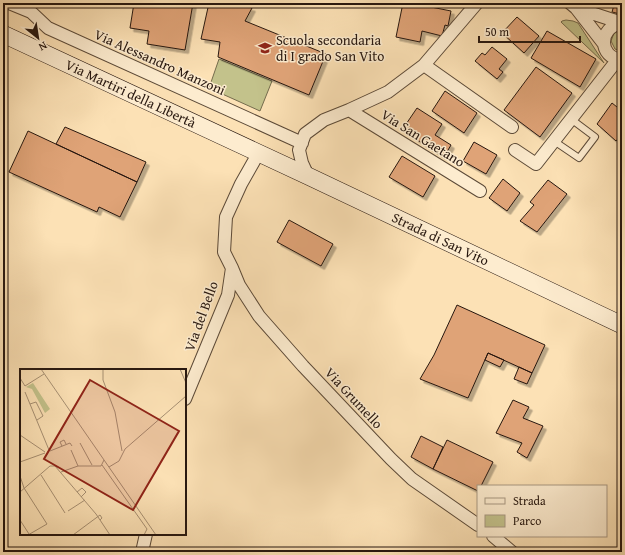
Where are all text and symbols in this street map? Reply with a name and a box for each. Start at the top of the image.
north arrow [18,18,58,58]
scale bar [479,18,580,44]
text: 50 m [485,23,509,40]
street label: Via Alessandro Manzoni [91,24,229,100]
place label: Scuola secondaria di I grado San Vito [276,30,384,66]
text: N [35,38,50,56]
school or university icon: Scuola secondaria di I grado San Vito [257,40,273,56]
street label: Via Martiri della Libertà [62,54,200,133]
street label: Via San Gaetano [377,104,469,172]
street label: Strada di San Vito [388,207,492,270]
street label: Via del Bello [179,278,223,354]
street label: Via Grumello [320,363,388,433]
inset map [20,369,186,535]
legend [477,485,607,537]
text: Strada [513,492,546,509]
text: Parco [513,512,541,529]

